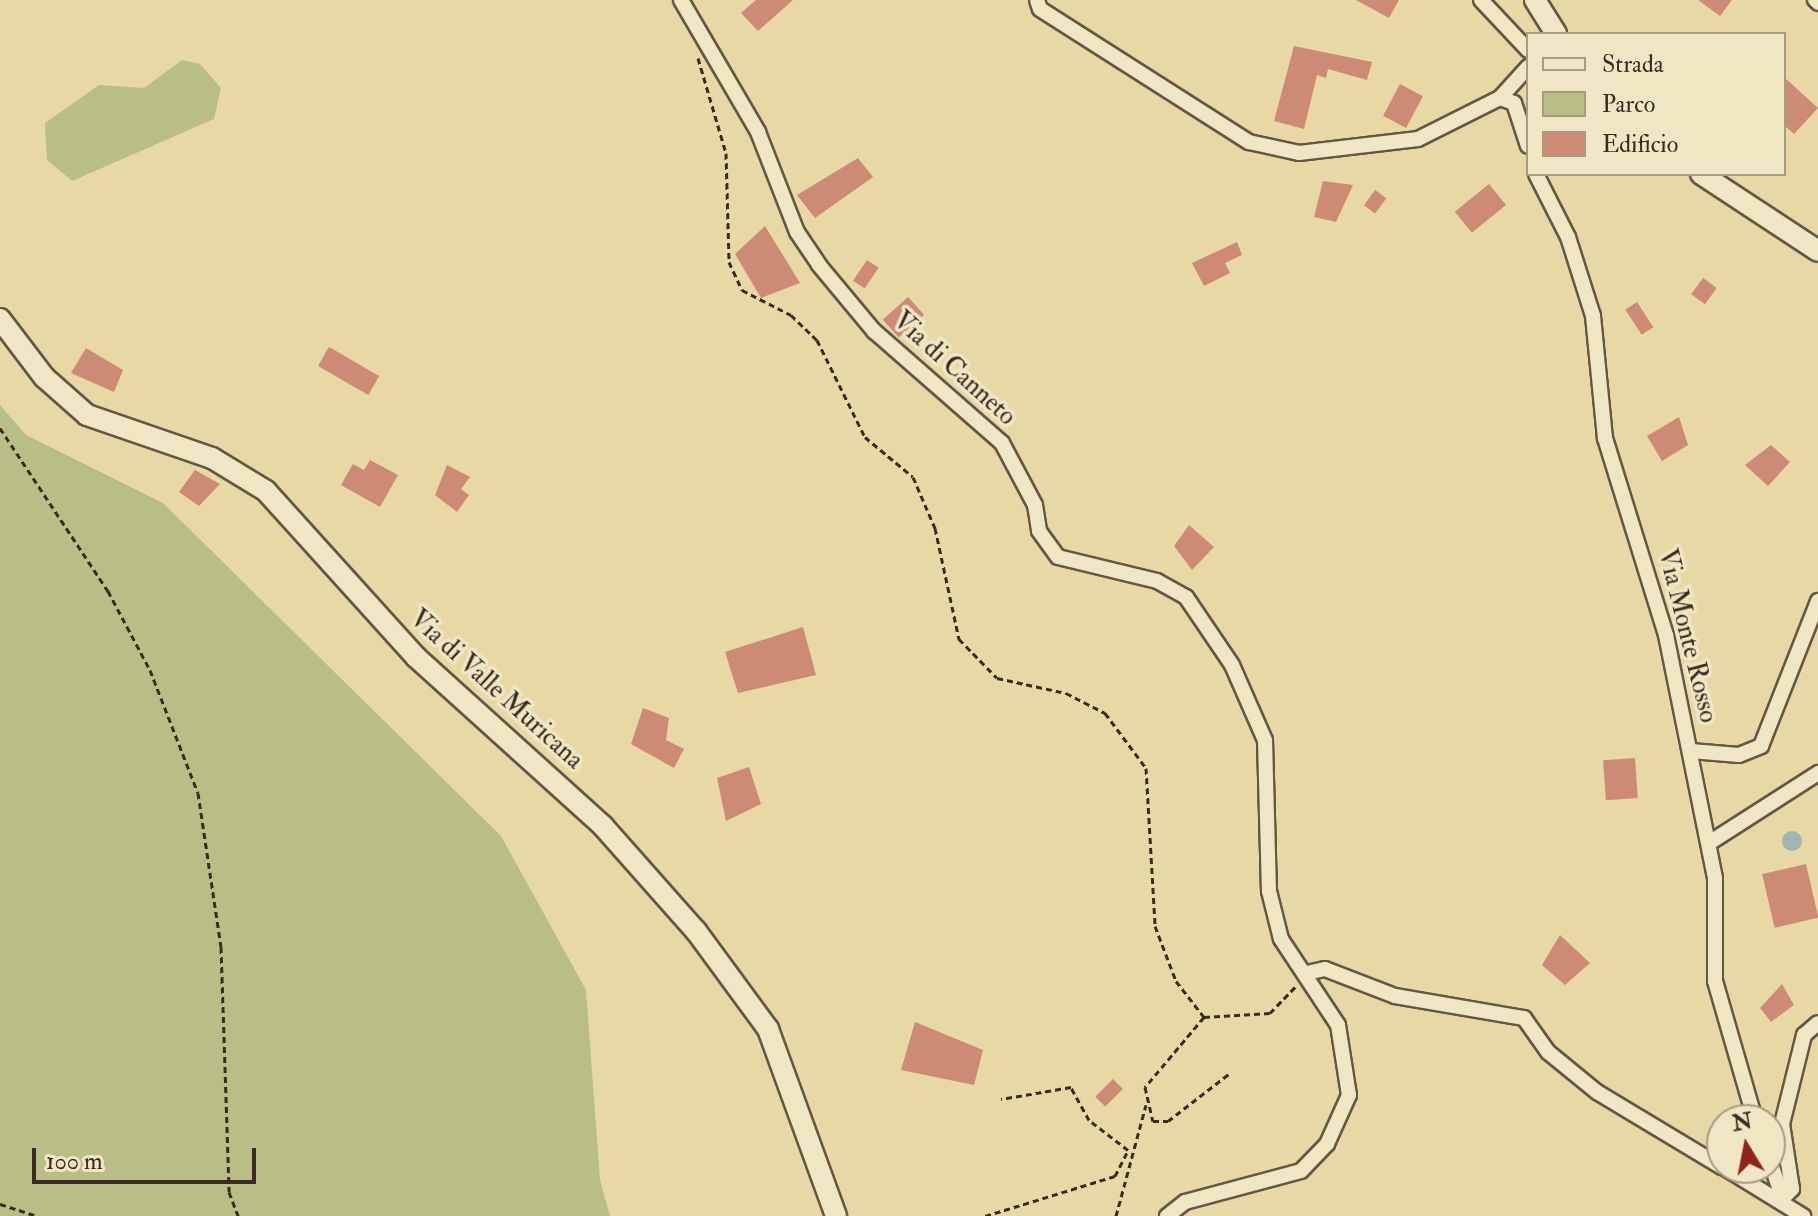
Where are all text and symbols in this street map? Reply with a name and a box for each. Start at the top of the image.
legend [1526,32,1786,176]
text: Strada [1602,49,1664,80]
text: Parco [1602,89,1655,120]
text: Edificio [1602,129,1678,160]
street label: Via di Canneto [886,306,1022,432]
street label: Via Monte Rosso [1650,546,1724,726]
street label: Via di Valle Muricana [403,604,589,776]
north arrow [1706,1104,1786,1184]
text: N [1730,1107,1754,1138]
scale bar [36,1132,260,1182]
text: 100 m [46,1146,103,1177]

